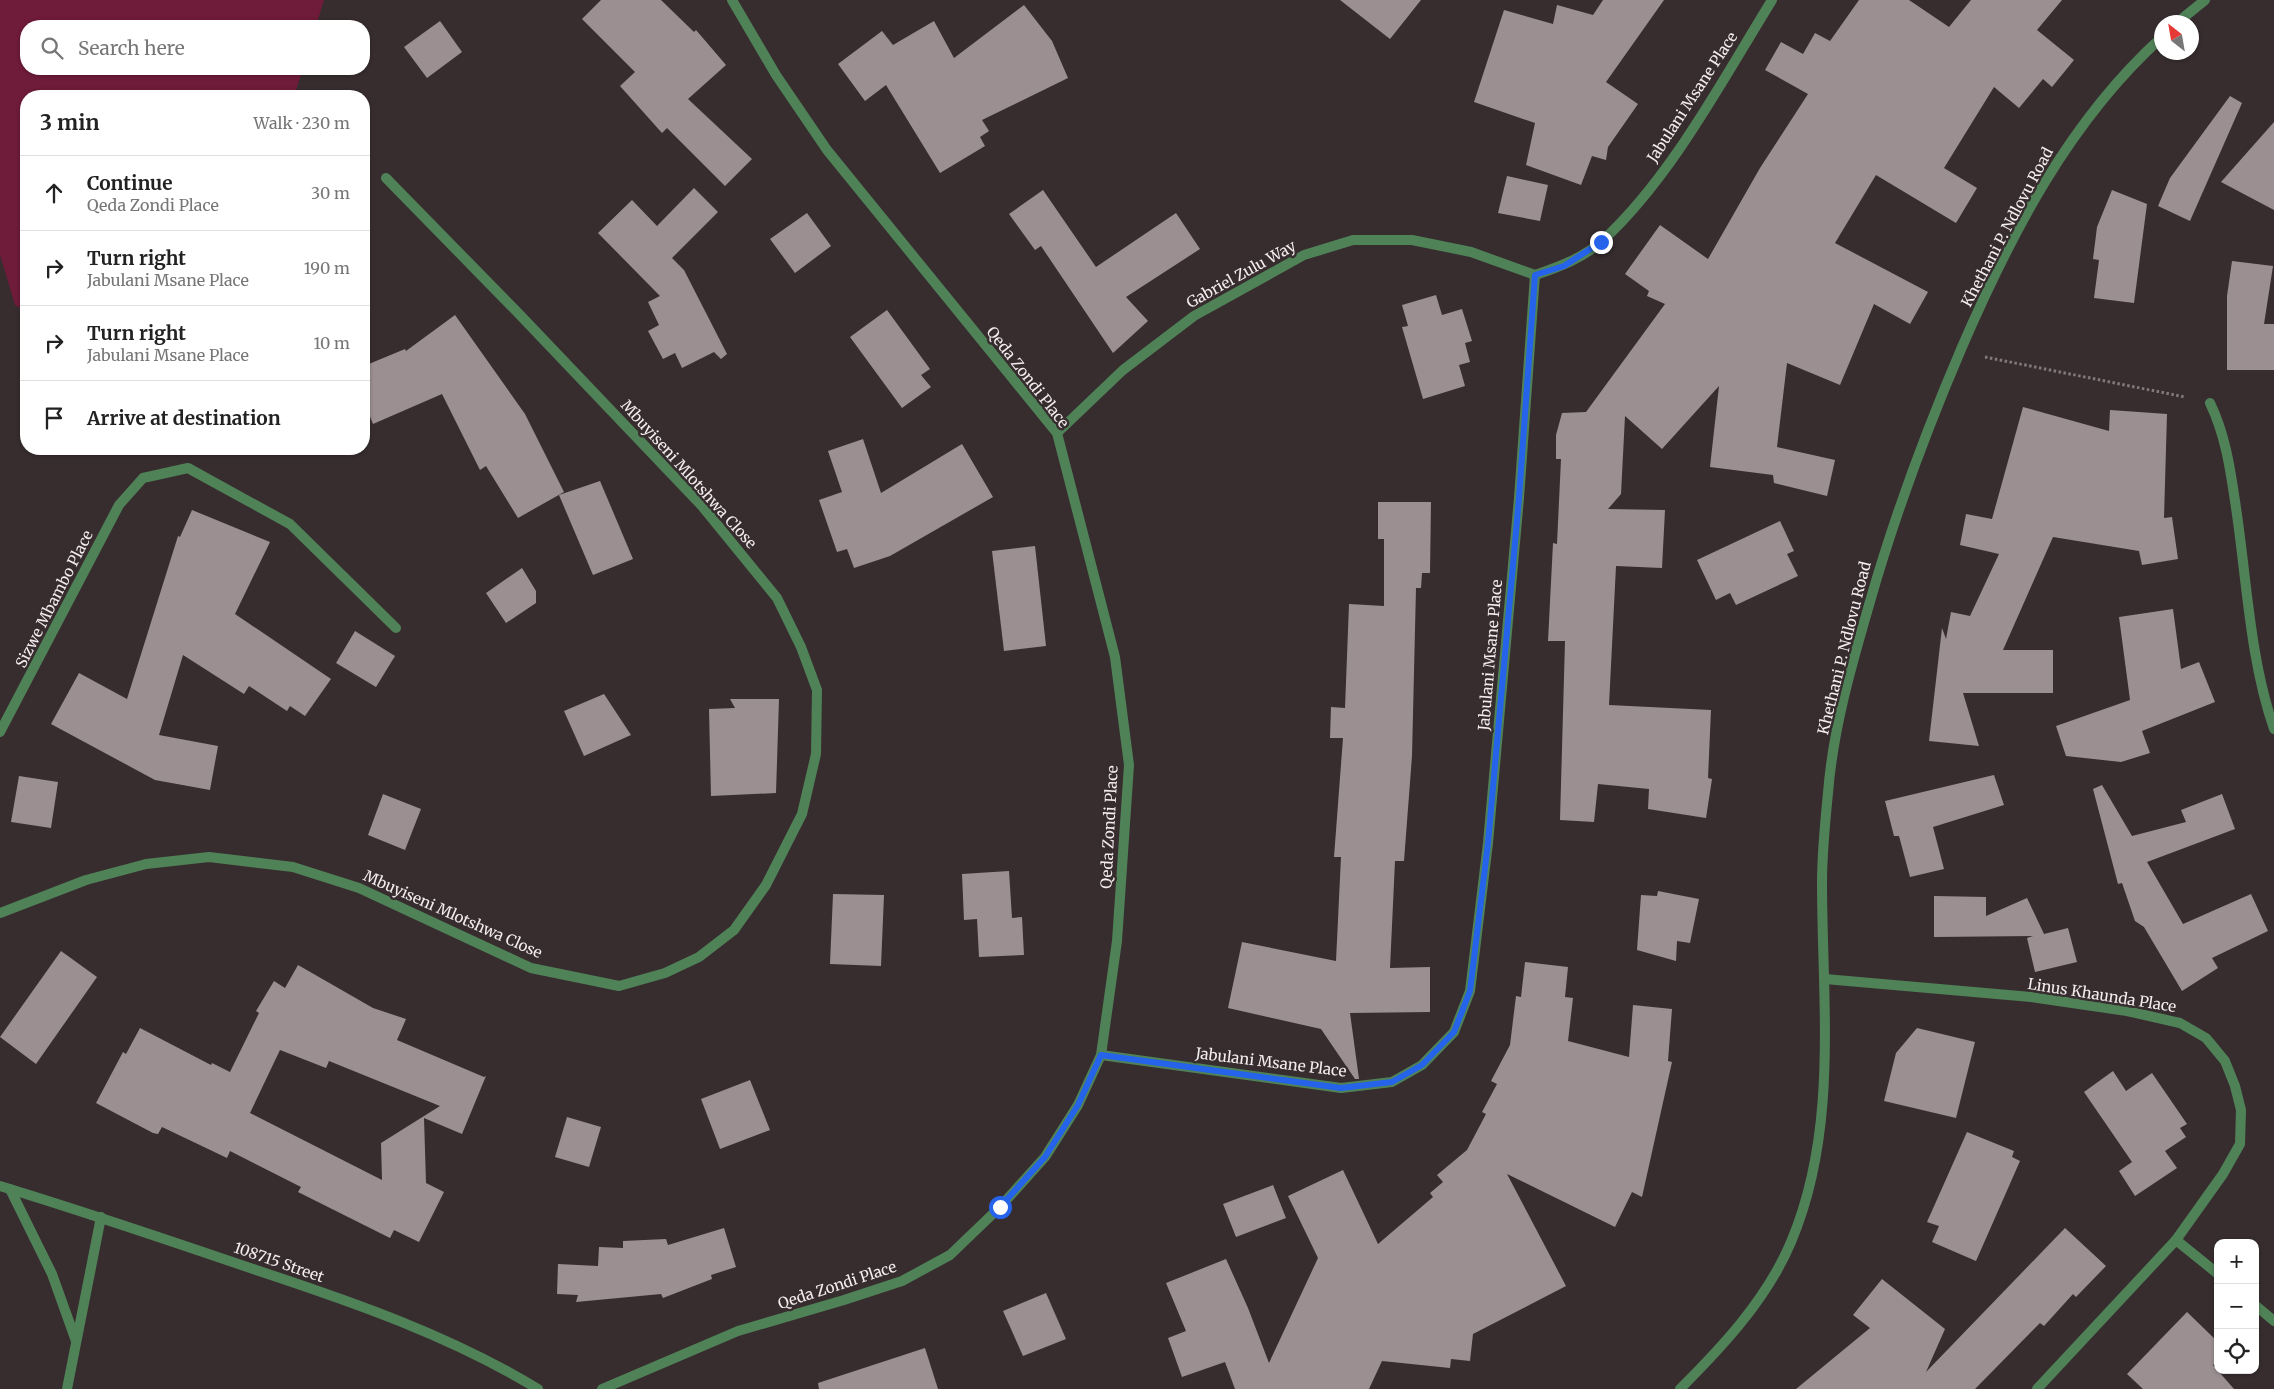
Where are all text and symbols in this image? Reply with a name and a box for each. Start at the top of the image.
north arrow [2154,15,2199,60]
search box [20,20,370,75]
street label: Jabulani Msane Place [1642,28,1741,167]
icon: search [38,34,66,62]
text: Search here [78,36,185,60]
text: 3 min [40,109,99,136]
text: Walk · 230 m [254,113,350,133]
street label: Khethani P. Ndlovu Road [1957,144,2057,310]
text: Continue [87,171,173,195]
icon: ahead [40,179,68,207]
text: 30 m [311,183,350,203]
text: Qeda Zondi Place [87,195,219,215]
route end [1590,231,1613,254]
street label: Gabriel Zulu Way [1183,236,1299,312]
text: Turn right [87,246,186,270]
icon: right [40,254,68,282]
text: 190 m [304,258,350,278]
text: Jabulani Msane Place [87,270,249,290]
text: Turn right [87,321,186,345]
street label: Qeda Zondi Place [982,322,1074,432]
icon: right [40,329,68,357]
text: 10 m [313,333,350,353]
text: Jabulani Msane Place [87,345,249,365]
street label: Mbuyiseni Mlotshwa Close [617,396,761,552]
icon: arrive [40,404,68,432]
text: Arrive at destination [87,406,281,430]
street label: Sizwe Mbambo Place [11,527,97,671]
street label: Khethani P. Ndlovu Road [1813,559,1875,737]
street label: Jabulani Msane Place [1474,578,1506,732]
street label: Qeda Zondi Place [1096,765,1122,889]
street label: Mbuyiseni Mlotshwa Close [361,866,546,962]
street label: Linus Khaunda Place [2026,974,2178,1016]
street label: Jabulani Msane Place [1194,1043,1348,1081]
route start [989,1196,1012,1219]
street label: 108715 Street [231,1238,327,1286]
map controls [2214,1239,2259,1374]
button: + [2214,1239,2259,1284]
street label: Qeda Zondi Place [775,1257,899,1313]
button: − [2214,1284,2259,1329]
button: locate [2214,1329,2259,1374]

